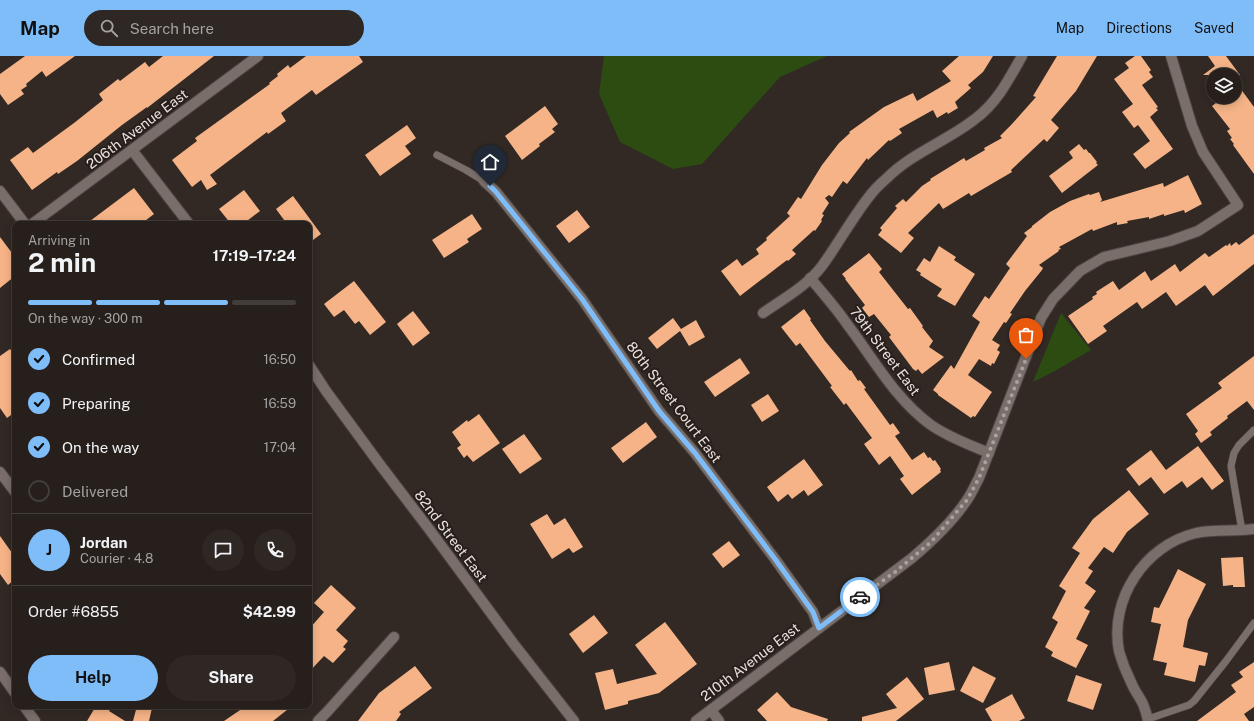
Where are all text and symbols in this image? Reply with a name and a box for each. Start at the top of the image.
search box [84,10,364,46]
text: Map [20,17,60,39]
icon: search [98,17,120,39]
text: Search here [130,20,214,37]
text: Map [1056,20,1084,36]
text: Directions [1106,20,1172,36]
text: Saved [1194,20,1234,36]
map controls [1206,68,1242,104]
button: layers [1206,68,1242,104]
street label: 206th Avenue East [83,86,191,172]
pin [473,145,507,186]
icon: home [479,151,501,173]
text: Arriving in [28,233,90,248]
text: 2 min [28,247,96,278]
text: 17:19–17:24 [212,247,296,264]
street label: 79th Street East [846,304,924,398]
text: On the way · 300 m [28,311,142,326]
pin [1009,318,1043,359]
icon: bag [1015,324,1037,346]
street label: 80th Street Court East [623,338,725,466]
icon: check [28,348,50,370]
text: Confirmed [62,351,135,368]
text: 16:50 [263,352,296,367]
icon: check [28,392,50,414]
text: Preparing [62,395,131,412]
text: 16:59 [263,396,296,411]
icon: check [28,436,50,458]
text: On the way [62,439,139,456]
text: 17:04 [264,440,296,455]
text: Delivered [62,483,128,500]
street label: 82nd Street East [411,487,491,585]
button: chat [202,529,244,571]
button: phone [254,529,296,571]
text: Jordan [80,534,127,551]
text: J [46,541,52,558]
text: Courier · 4.8 [80,551,153,566]
courier [840,577,880,617]
icon: car [849,586,871,608]
text: Order #6855 [28,603,119,620]
text: $42.99 [243,603,296,620]
street label: 210th Avenue East [697,620,803,704]
button: Help [28,655,158,701]
button: Share [166,655,296,701]

